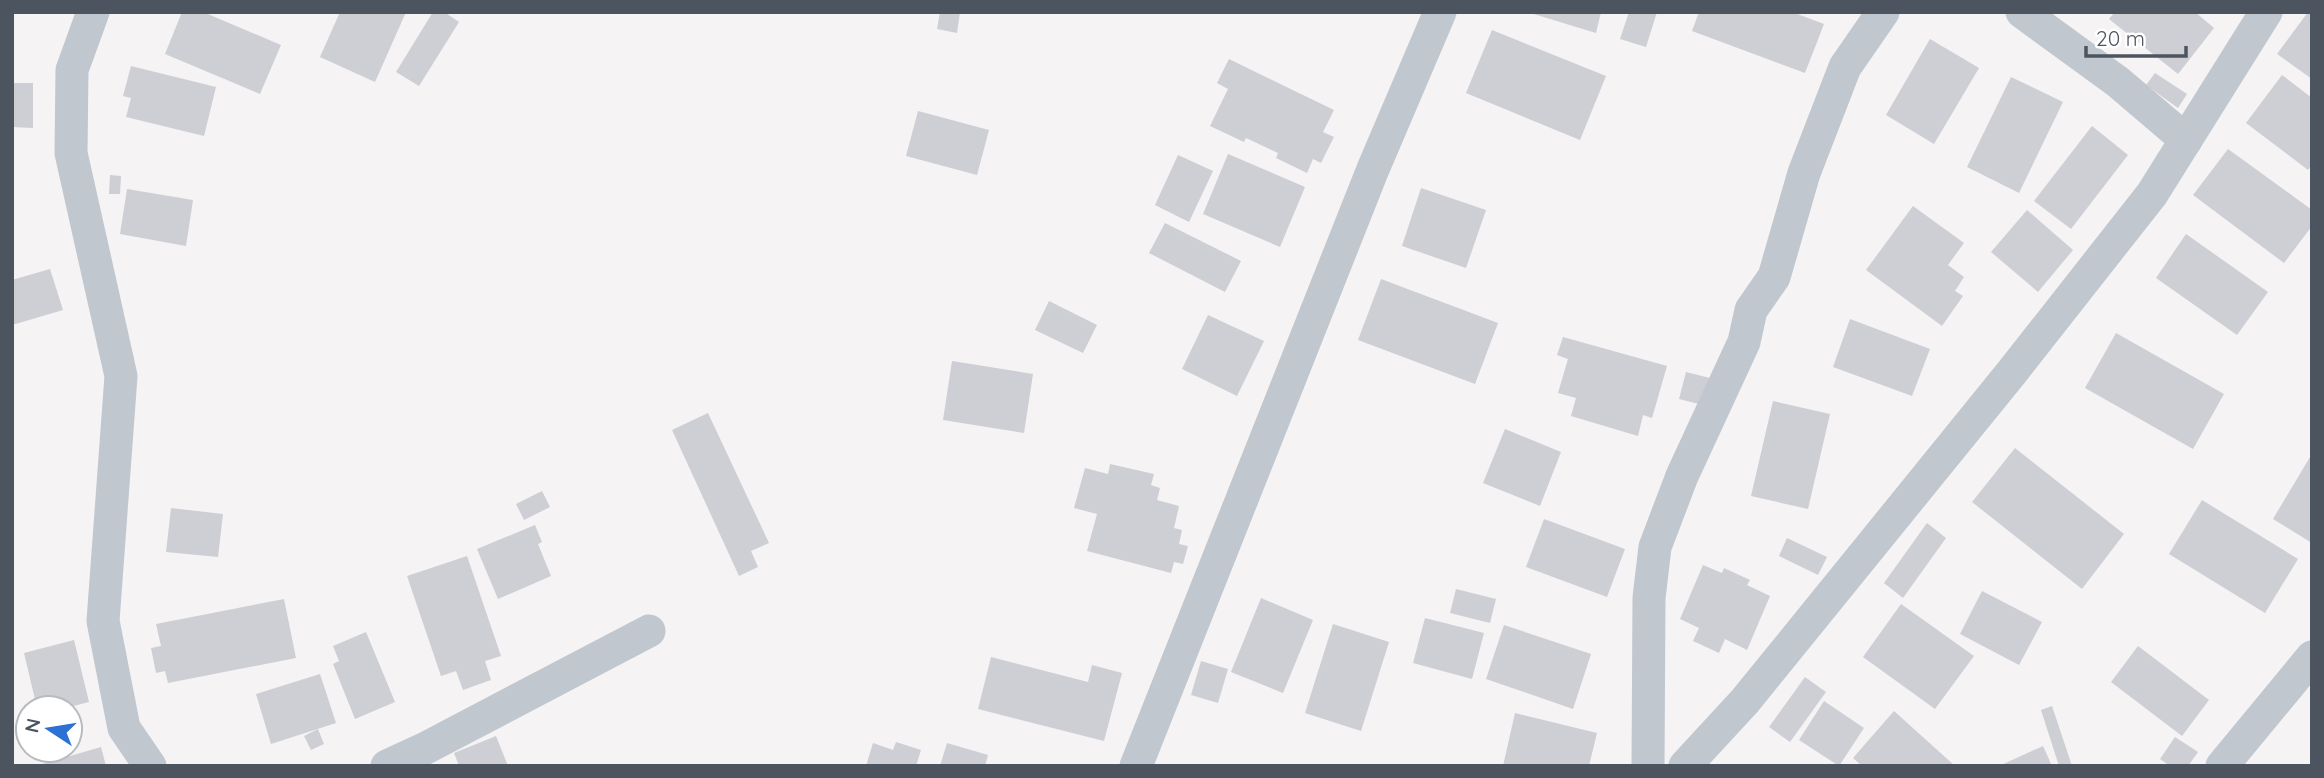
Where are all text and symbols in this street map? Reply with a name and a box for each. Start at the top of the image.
scale bar [2086,14,2186,58]
text: 20 m [2096,25,2145,51]
north arrow [14,694,84,764]
text: N [19,716,46,735]

